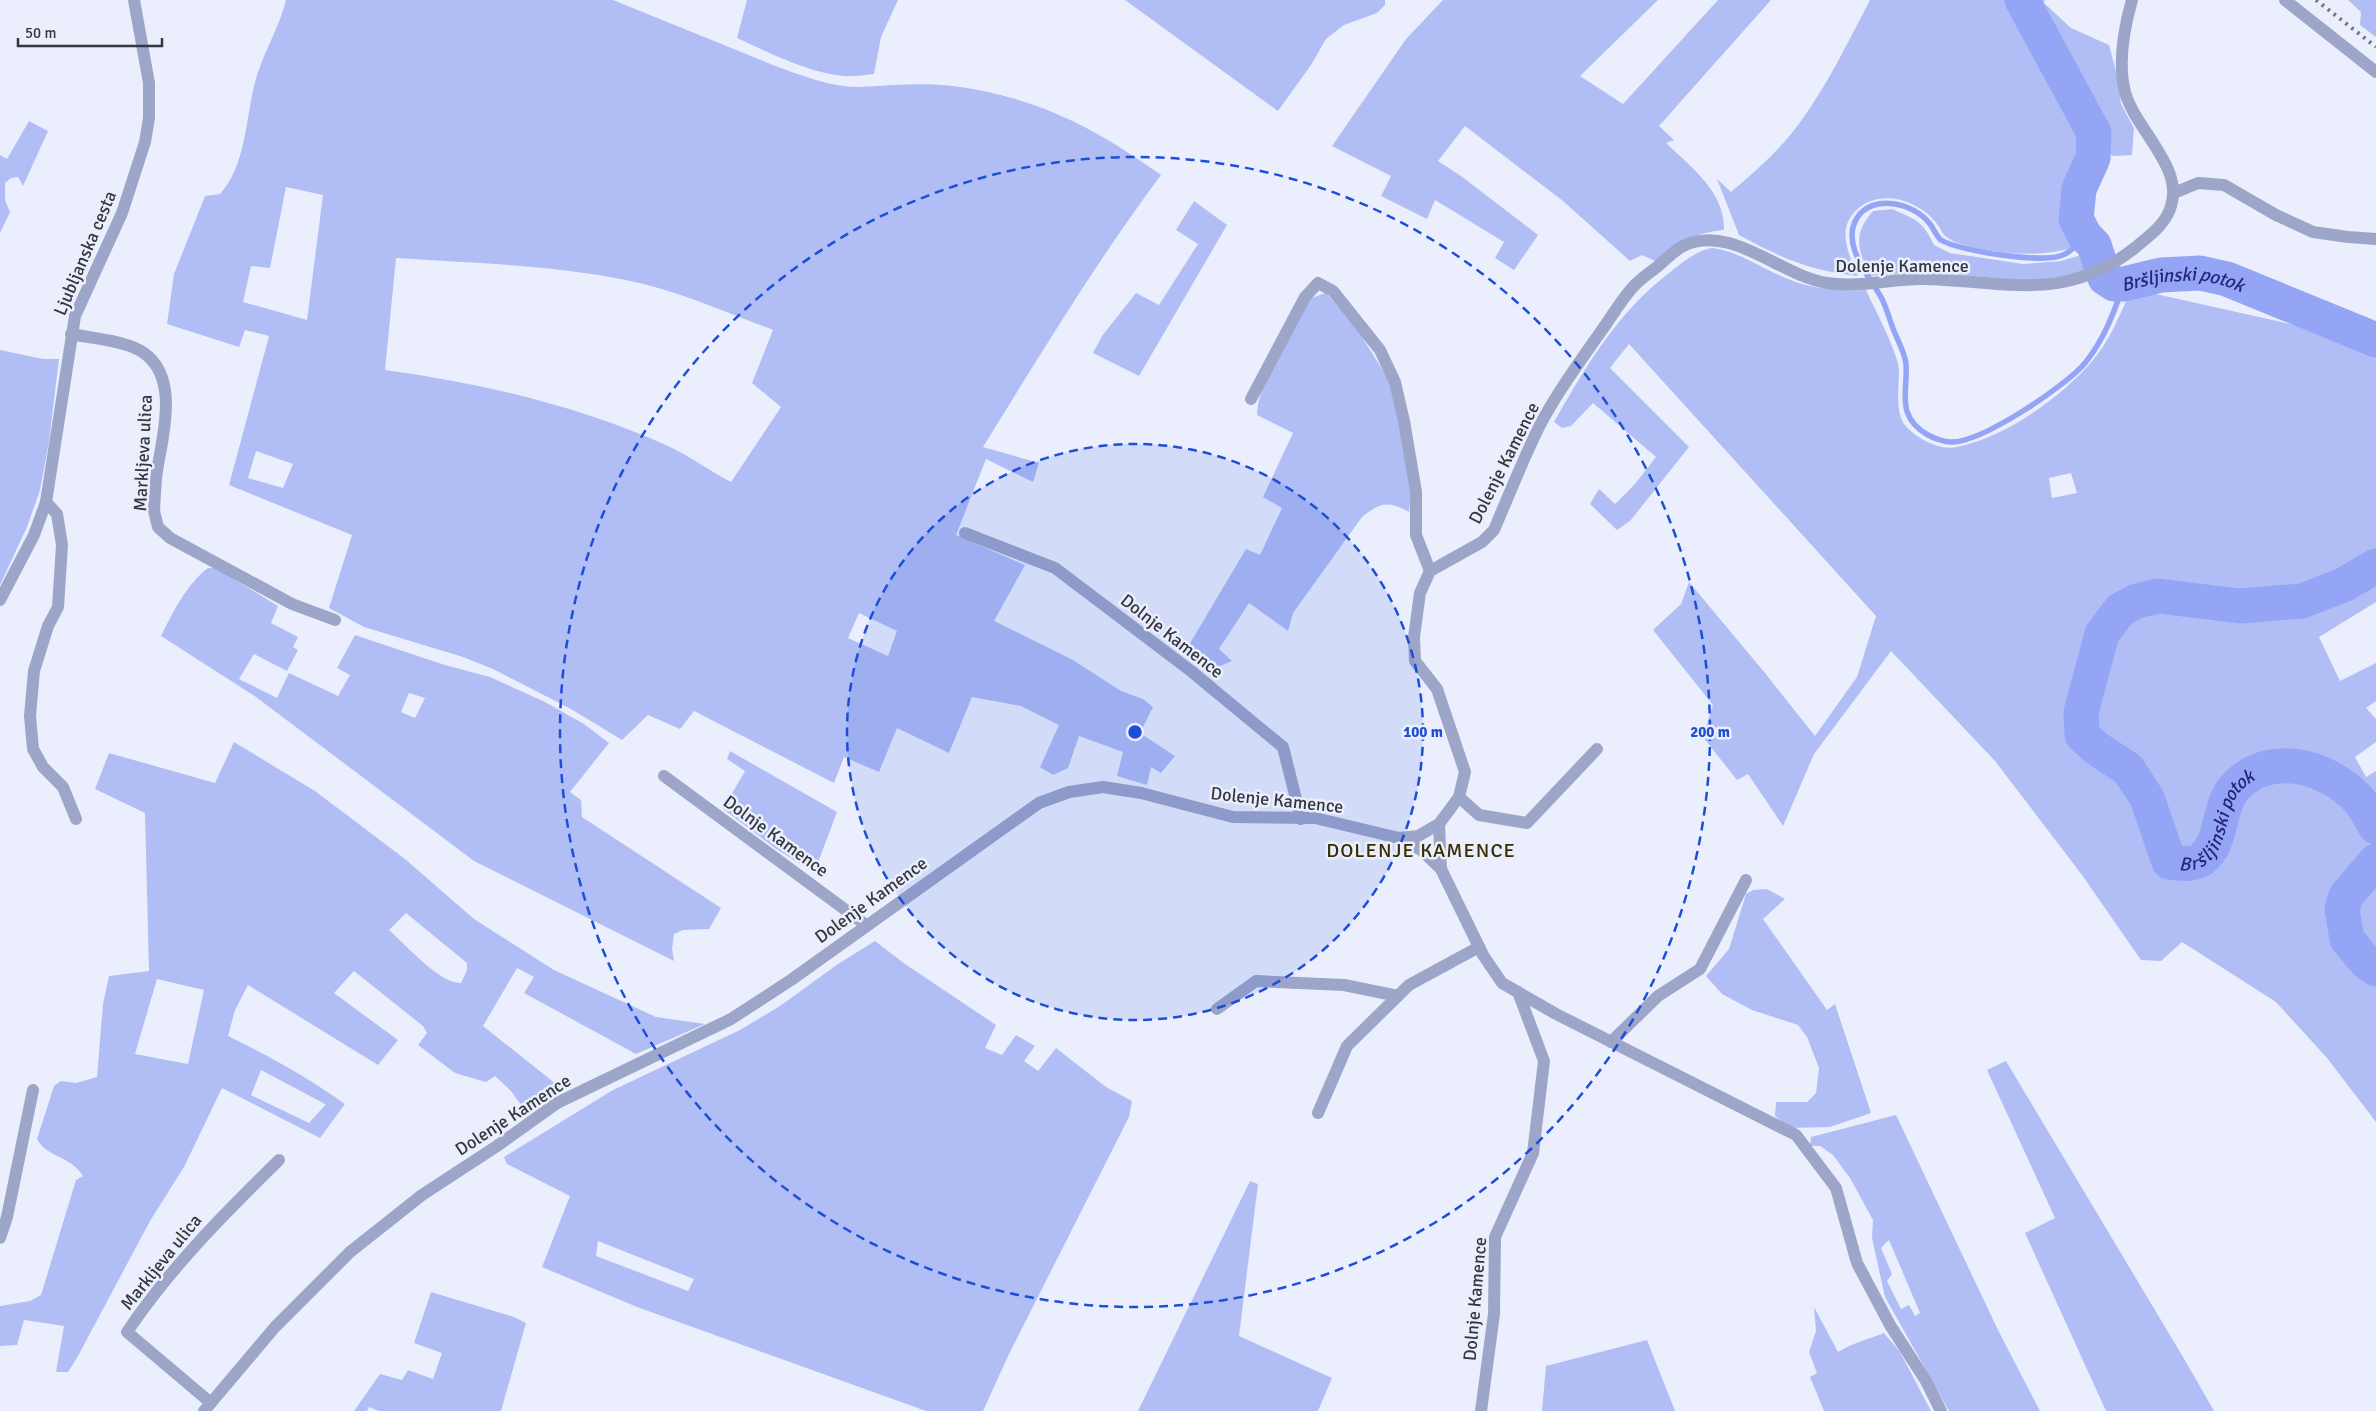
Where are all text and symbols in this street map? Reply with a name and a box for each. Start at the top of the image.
scale bar [18,15,161,47]
text: 50 m [25,24,56,42]
street label: Ljubljanska cesta [49,187,121,319]
street label: Dolenje Kamence [1835,255,1969,277]
water label: Bršljinski potok [2119,262,2249,298]
street label: Markljeva ulica [129,394,157,512]
street label: Dolenje Kamence [1464,399,1544,527]
street label: Dolnje Kamence [1116,589,1228,683]
centre of rings [1126,723,1144,741]
text: 100 m [1403,723,1443,741]
text: 200 m [1690,723,1730,741]
water label: Bršljinski potok [2178,764,2260,877]
street label: Dolenje Kamence [1210,782,1344,818]
street label: Dolnje Kamence [719,791,833,881]
district label: DOLENJE KAMENCE [1326,838,1516,863]
street label: Dolenje Kamence [811,852,931,948]
street label: Dolenje Kamence [451,1069,575,1161]
street label: Markljeva ulica [116,1210,206,1314]
street label: Dolnje Kamence [1459,1236,1491,1362]

